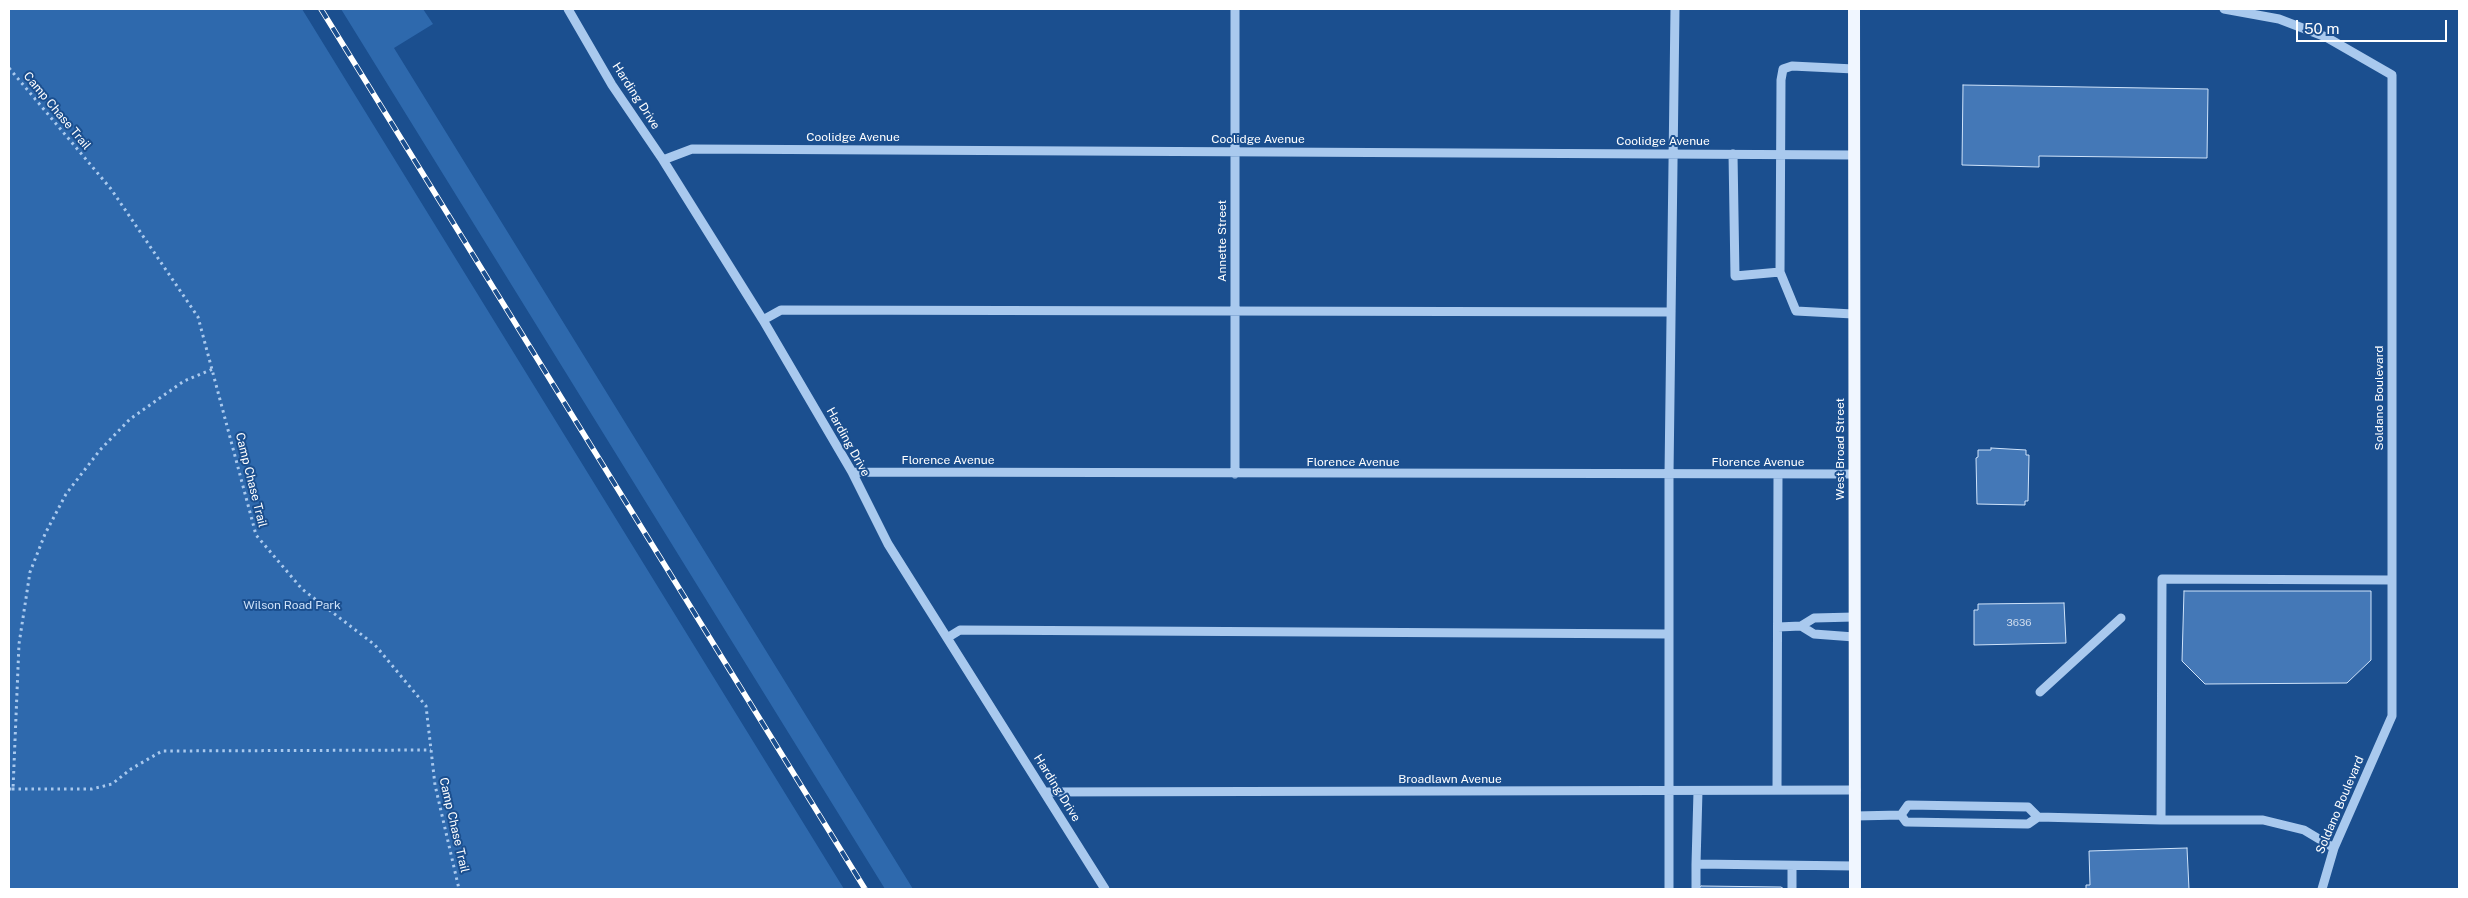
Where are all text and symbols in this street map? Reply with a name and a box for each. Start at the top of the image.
scale bar [2298,10,2449,42]
text: 50 m [2304,20,2339,37]
street label: Harding Drive [609,60,663,132]
street label: Camp Chase Trail [20,69,94,153]
street label: Coolidge Avenue [806,130,900,144]
street label: Coolidge Avenue [1211,132,1305,146]
street label: Coolidge Avenue [1616,134,1710,148]
street label: Annette Street [1215,200,1229,282]
street label: Soldano Boulevard [2372,346,2386,450]
street label: West Broad Street [1833,398,1847,500]
street label: Harding Drive [823,405,873,479]
street label: Camp Chase Trail [232,431,270,529]
street label: Florence Avenue [902,453,994,467]
street label: Florence Avenue [1307,455,1399,469]
street label: Florence Avenue [1712,455,1804,469]
park label: Wilson Road Park [243,598,341,612]
house number: 3636 [2007,617,2031,629]
street label: Harding Drive [1031,752,1083,824]
street label: Soldano Boulevard [2313,754,2367,856]
street label: Broadlawn Avenue [1398,772,1502,786]
street label: Camp Chase Trail [436,776,472,874]

